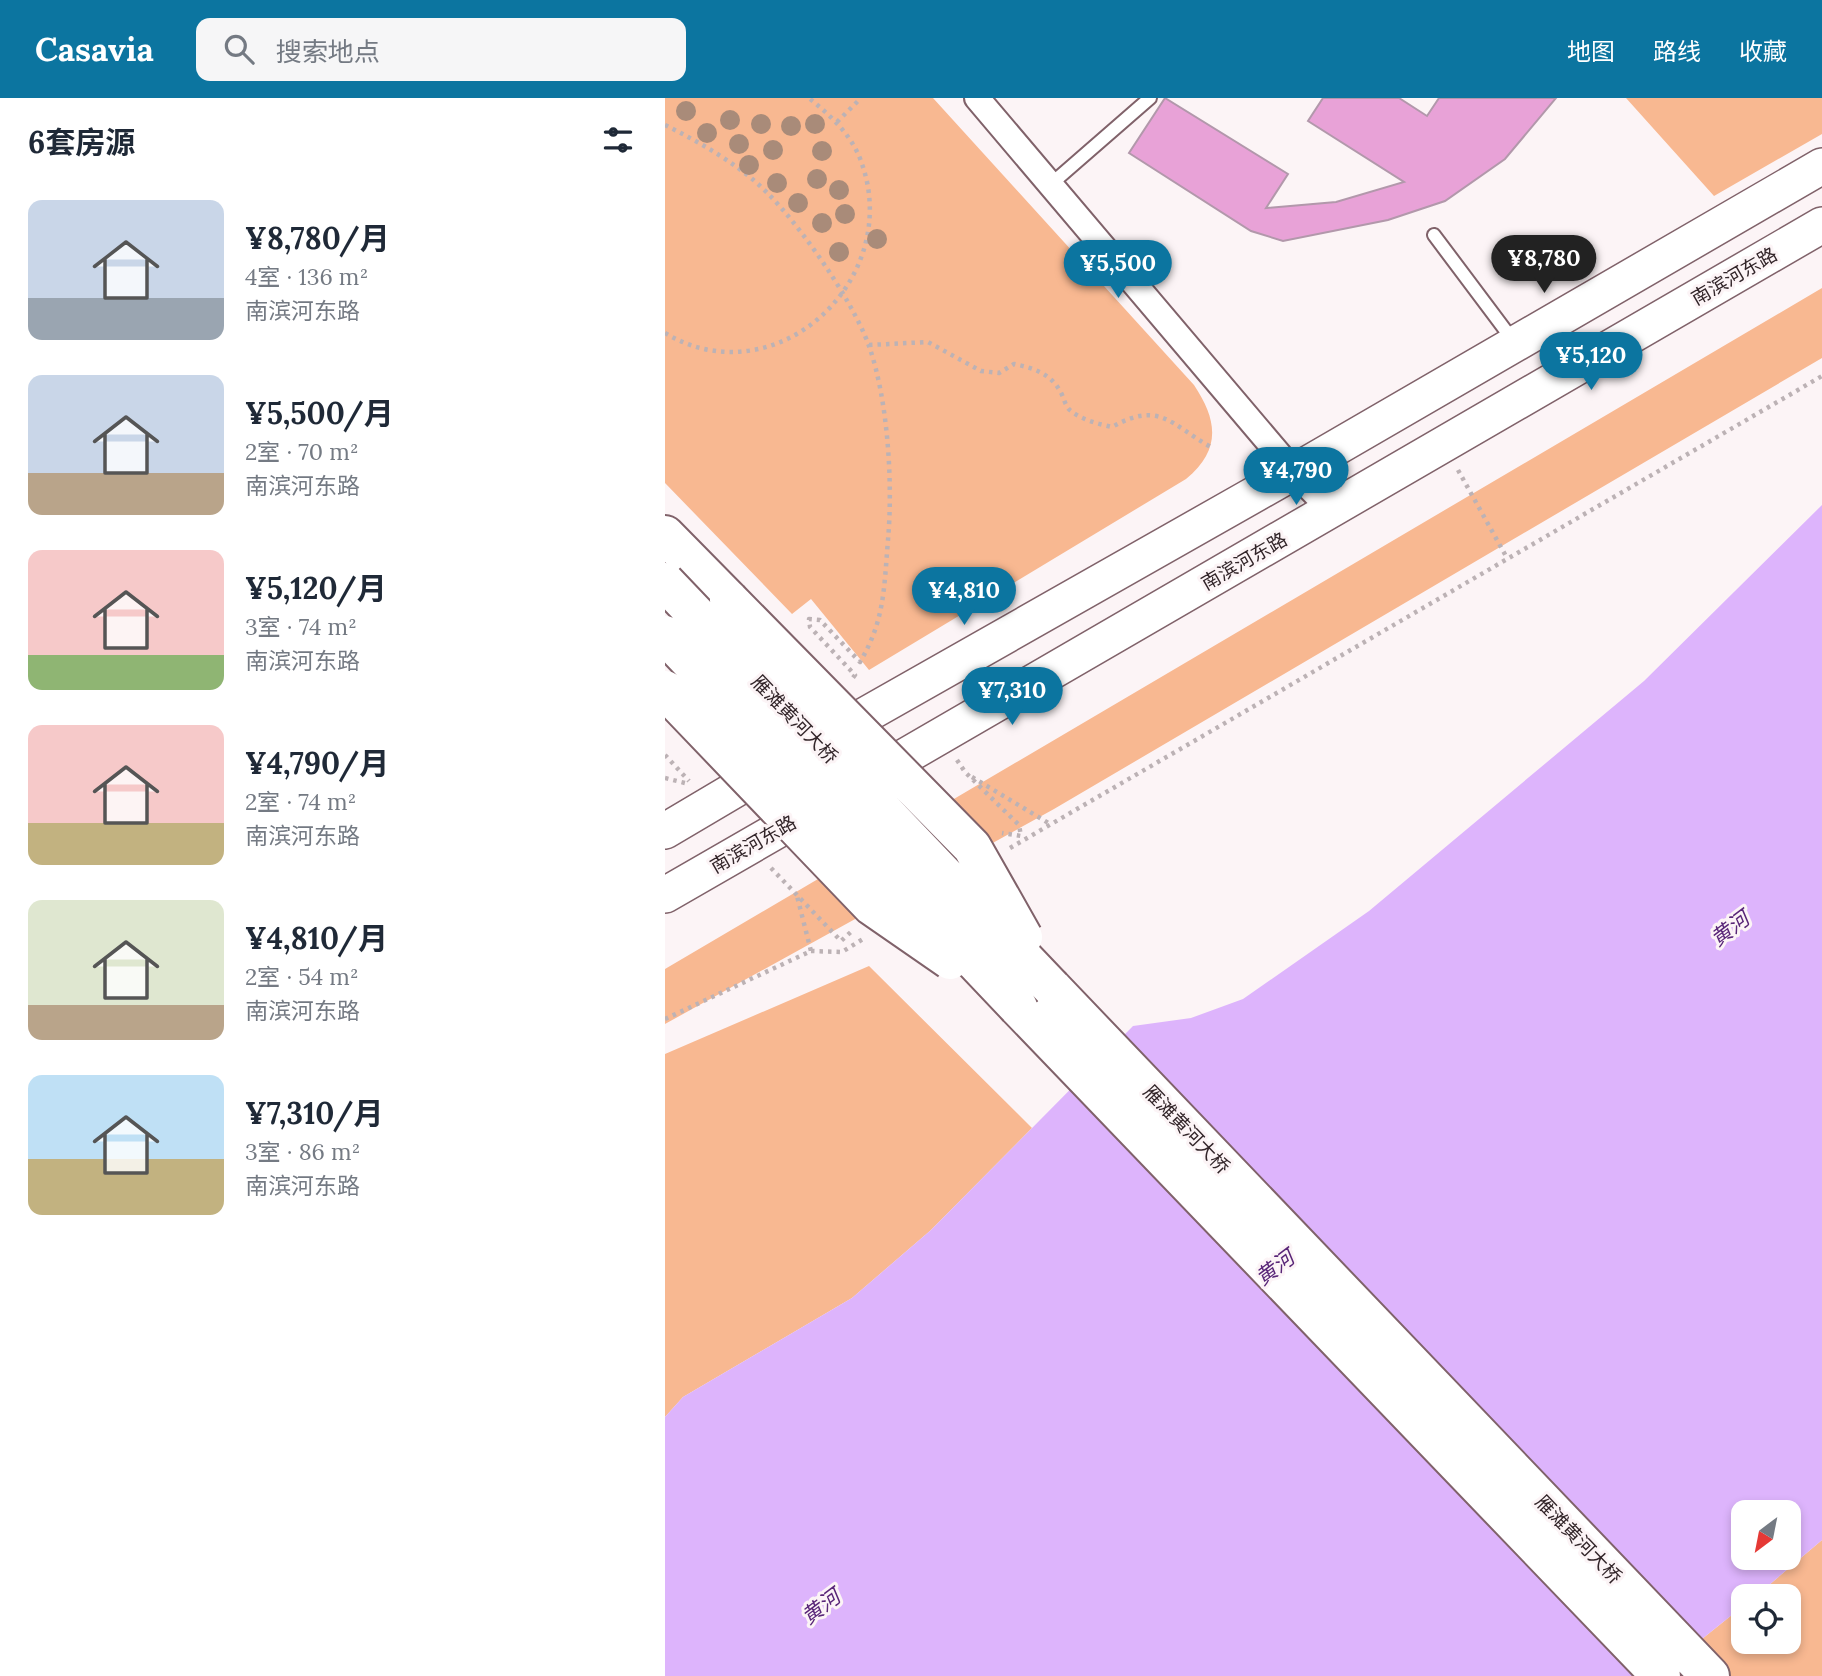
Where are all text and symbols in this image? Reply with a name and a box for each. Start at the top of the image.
search box [196,18,686,81]
text: Casavia [35,28,154,70]
icon: search [220,30,258,68]
text: 搜索地点 [276,35,380,68]
text: 地图 [1567,36,1615,67]
text: 路线 [1653,36,1701,67]
text: 收藏 [1739,36,1787,67]
icon: filters [599,121,637,159]
text: 6套房源 [28,123,135,161]
text: ¥8,780/月 [245,219,390,257]
icon: home [84,228,168,312]
pin: ¥8,780 [1487,236,1601,295]
pin: ¥5,500 [1061,240,1175,300]
street label: 南滨河东路 [1687,242,1781,310]
text: ¥8,780 [1507,243,1581,272]
text: ¥5,500 [1080,248,1156,277]
text: 4室 · 136 m² [245,262,368,291]
text: 南滨河东路 [245,296,360,325]
pin: ¥5,120 [1534,332,1648,392]
text: ¥5,120 [1555,340,1627,369]
text: ¥5,500/月 [245,394,394,432]
icon: home [84,403,168,487]
text: 2室 · 70 m² [245,437,359,466]
pin: ¥4,790 [1239,448,1353,507]
text: ¥4,790 [1260,455,1332,484]
text: 南滨河东路 [245,471,360,500]
street label: 南滨河东路 [1197,527,1291,595]
pin: ¥4,810 [907,568,1021,627]
text: ¥5,120/月 [245,569,387,607]
text: ¥4,810 [928,575,1000,604]
icon: home [84,578,168,662]
text: 3室 · 74 m² [245,612,357,641]
text: 南滨河东路 [245,646,360,675]
pin: ¥7,310 [955,668,1069,727]
street label: 雁滩黄河大桥 [747,670,843,768]
text: ¥7,310 [978,675,1046,704]
text: ¥4,790/月 [245,744,389,782]
icon: home [84,753,168,837]
text: 2室 · 74 m² [245,787,356,816]
street label: 南滨河东路 [706,810,800,878]
text: 南滨河东路 [245,821,360,850]
water label: 黄河 [1705,903,1758,952]
text: ¥4,810/月 [245,919,388,957]
icon: home [84,928,168,1012]
text: 2室 · 54 m² [245,962,359,991]
text: 南滨河东路 [245,996,360,1025]
street label: 雁滩黄河大桥 [1139,1080,1235,1178]
text: ¥7,310/月 [245,1094,383,1132]
icon: home [84,1103,168,1187]
text: 3室 · 86 m² [245,1137,360,1166]
text: 南滨河东路 [245,1171,360,1200]
water label: 黄河 [1250,1242,1303,1291]
street label: 雁滩黄河大桥 [1531,1490,1627,1588]
north arrow [1731,1500,1801,1570]
map controls [1731,1500,1801,1654]
water label: 黄河 [796,1581,849,1630]
button: locate [1731,1584,1801,1654]

